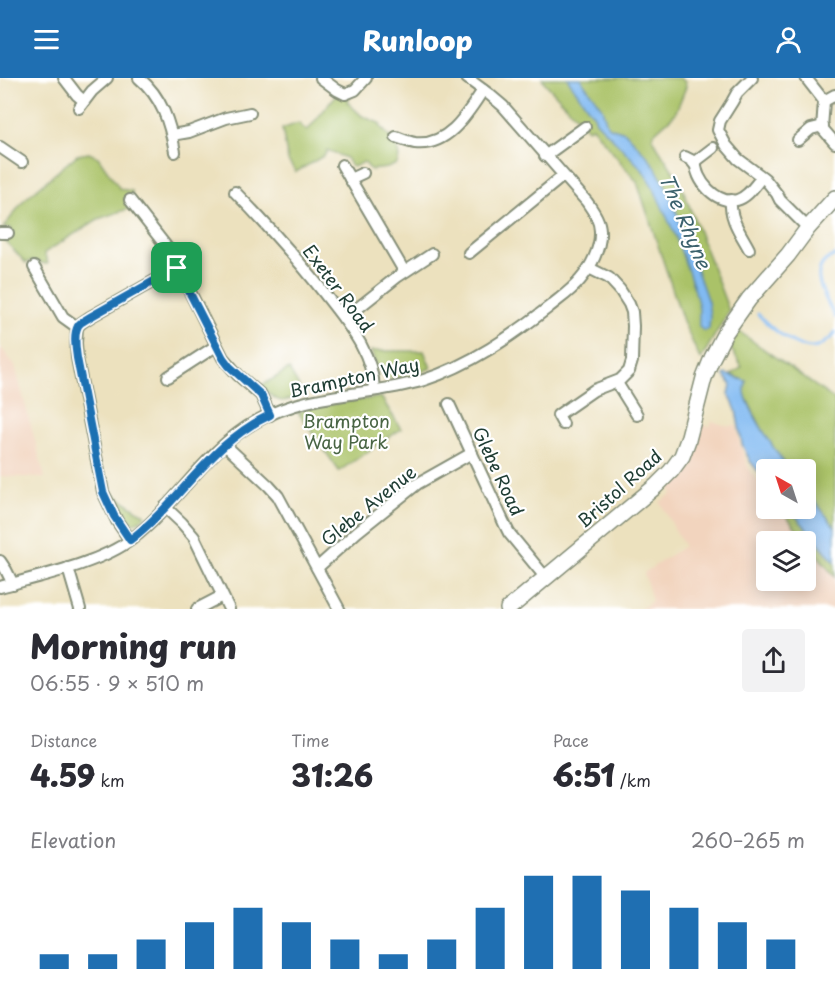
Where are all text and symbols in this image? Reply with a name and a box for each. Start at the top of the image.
text: Runloop [363,19,473,60]
icon: menu [30,23,63,56]
icon: person [772,23,805,56]
water label: The Rhyne [652,168,720,274]
street label: Exeter Road [297,238,381,338]
pin [151,242,202,293]
icon: arrive [160,251,193,284]
street label: Brampton Way [286,350,422,404]
park label: Brampton Way Park [302,407,390,455]
street label: Glebe Road [467,422,531,520]
street label: Bristol Road [571,442,667,534]
street label: Glebe Avenue [315,458,422,552]
north arrow [756,459,816,519]
map controls [756,459,816,591]
button: layers [756,531,816,591]
text: Morning run [30,620,237,670]
button: share [742,629,805,692]
text: 06:55 · 9 × 510 m [30,668,204,698]
text: Distance [30,728,97,752]
text: Time [291,728,329,752]
text: Pace [553,728,589,752]
text: 4.59 [30,752,95,797]
text: 31:26 [291,752,373,797]
text: 6:51 [553,752,615,797]
text: km [95,768,124,792]
text: /km [615,768,651,792]
text: Elevation [30,825,116,855]
text: 260–265 m [691,825,805,855]

